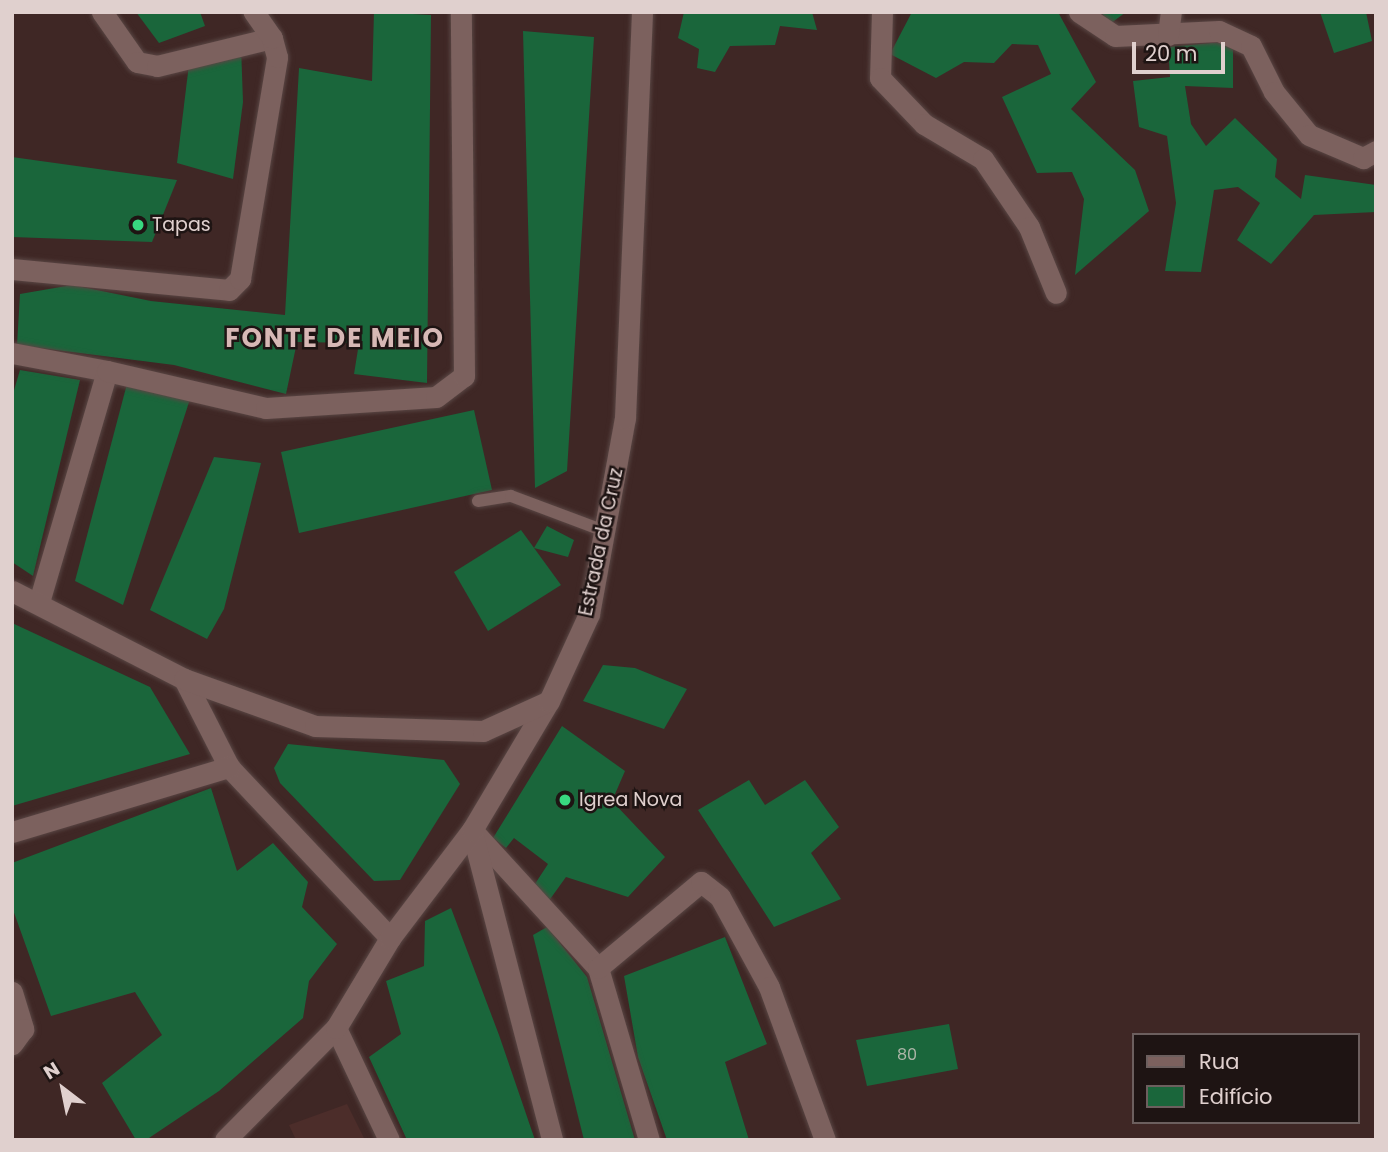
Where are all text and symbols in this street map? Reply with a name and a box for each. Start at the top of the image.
scale bar [1136,28,1229,72]
text: 20 m [1145,39,1198,68]
place label: Tapas [152,214,211,236]
marker: Tapas [130,217,146,233]
district label: FONTE DE MEIO [227,323,443,355]
street label: Estrada da Cruz [574,466,628,618]
place label: Igrea Nova [579,789,682,811]
marker: Igrea Nova [557,792,573,808]
legend [1132,1033,1360,1124]
house number: 80 [897,1045,917,1065]
text: Rua [1199,1047,1239,1076]
north arrow [28,1054,98,1124]
text: N [38,1056,65,1086]
text: Edifício [1199,1082,1273,1111]

